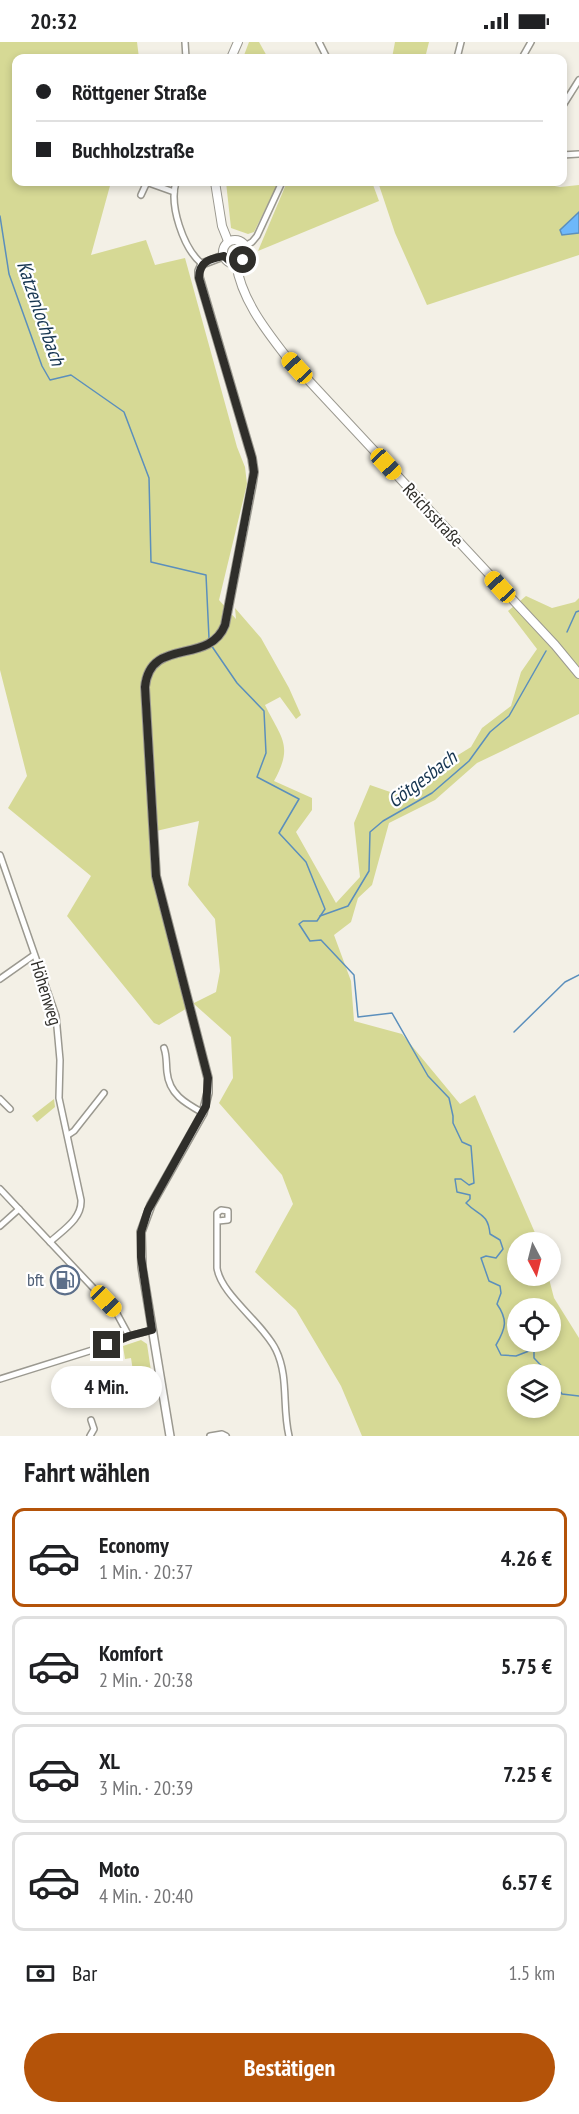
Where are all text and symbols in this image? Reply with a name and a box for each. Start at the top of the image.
text: 20:32 [30,7,78,35]
text: Röttgener Straße [72,78,207,106]
text: Buchholzstraße [72,136,194,164]
route start [229,246,256,273]
water label: Katzenlochbach [11,257,71,370]
car [278,349,316,387]
car [367,445,405,483]
street label: Reichsstraße [398,478,469,551]
car [481,568,519,606]
water label: Götgesbach [382,744,463,813]
street label: Höhenweg [26,958,67,1028]
north arrow [507,1232,561,1286]
map controls [507,1232,561,1418]
fuel station icon: bft [49,1264,81,1296]
place label: bft [27,1268,44,1291]
car [87,1282,125,1320]
button: locate [507,1298,561,1352]
route end [93,1331,120,1358]
button: layers [507,1364,561,1418]
callout: 4 Min. [51,1366,162,1408]
text: 4 Min. [84,1374,129,1400]
text: Fahrt wählen [24,1455,150,1489]
icon: car [27,1531,81,1585]
text: Economy [99,1531,169,1559]
text: 4.26 € [501,1544,552,1572]
text: 1 Min. · 20:37 [99,1559,193,1585]
icon: car [27,1639,81,1693]
text: Komfort [99,1639,163,1667]
text: 5.75 € [501,1652,552,1680]
text: 2 Min. · 20:38 [99,1667,193,1693]
icon: car [27,1747,81,1801]
text: XL [99,1747,120,1775]
text: 7.25 € [503,1760,552,1788]
text: 3 Min. · 20:39 [99,1775,193,1801]
icon: car [27,1855,81,1909]
text: Moto [99,1855,140,1883]
text: 6.57 € [502,1868,552,1896]
text: 4 Min. · 20:40 [99,1883,193,1909]
icon: cash [24,1957,57,1990]
text: Bar [72,1959,97,1987]
text: 1.5 km [508,1960,555,1986]
button: Bestätigen [24,2033,555,2102]

